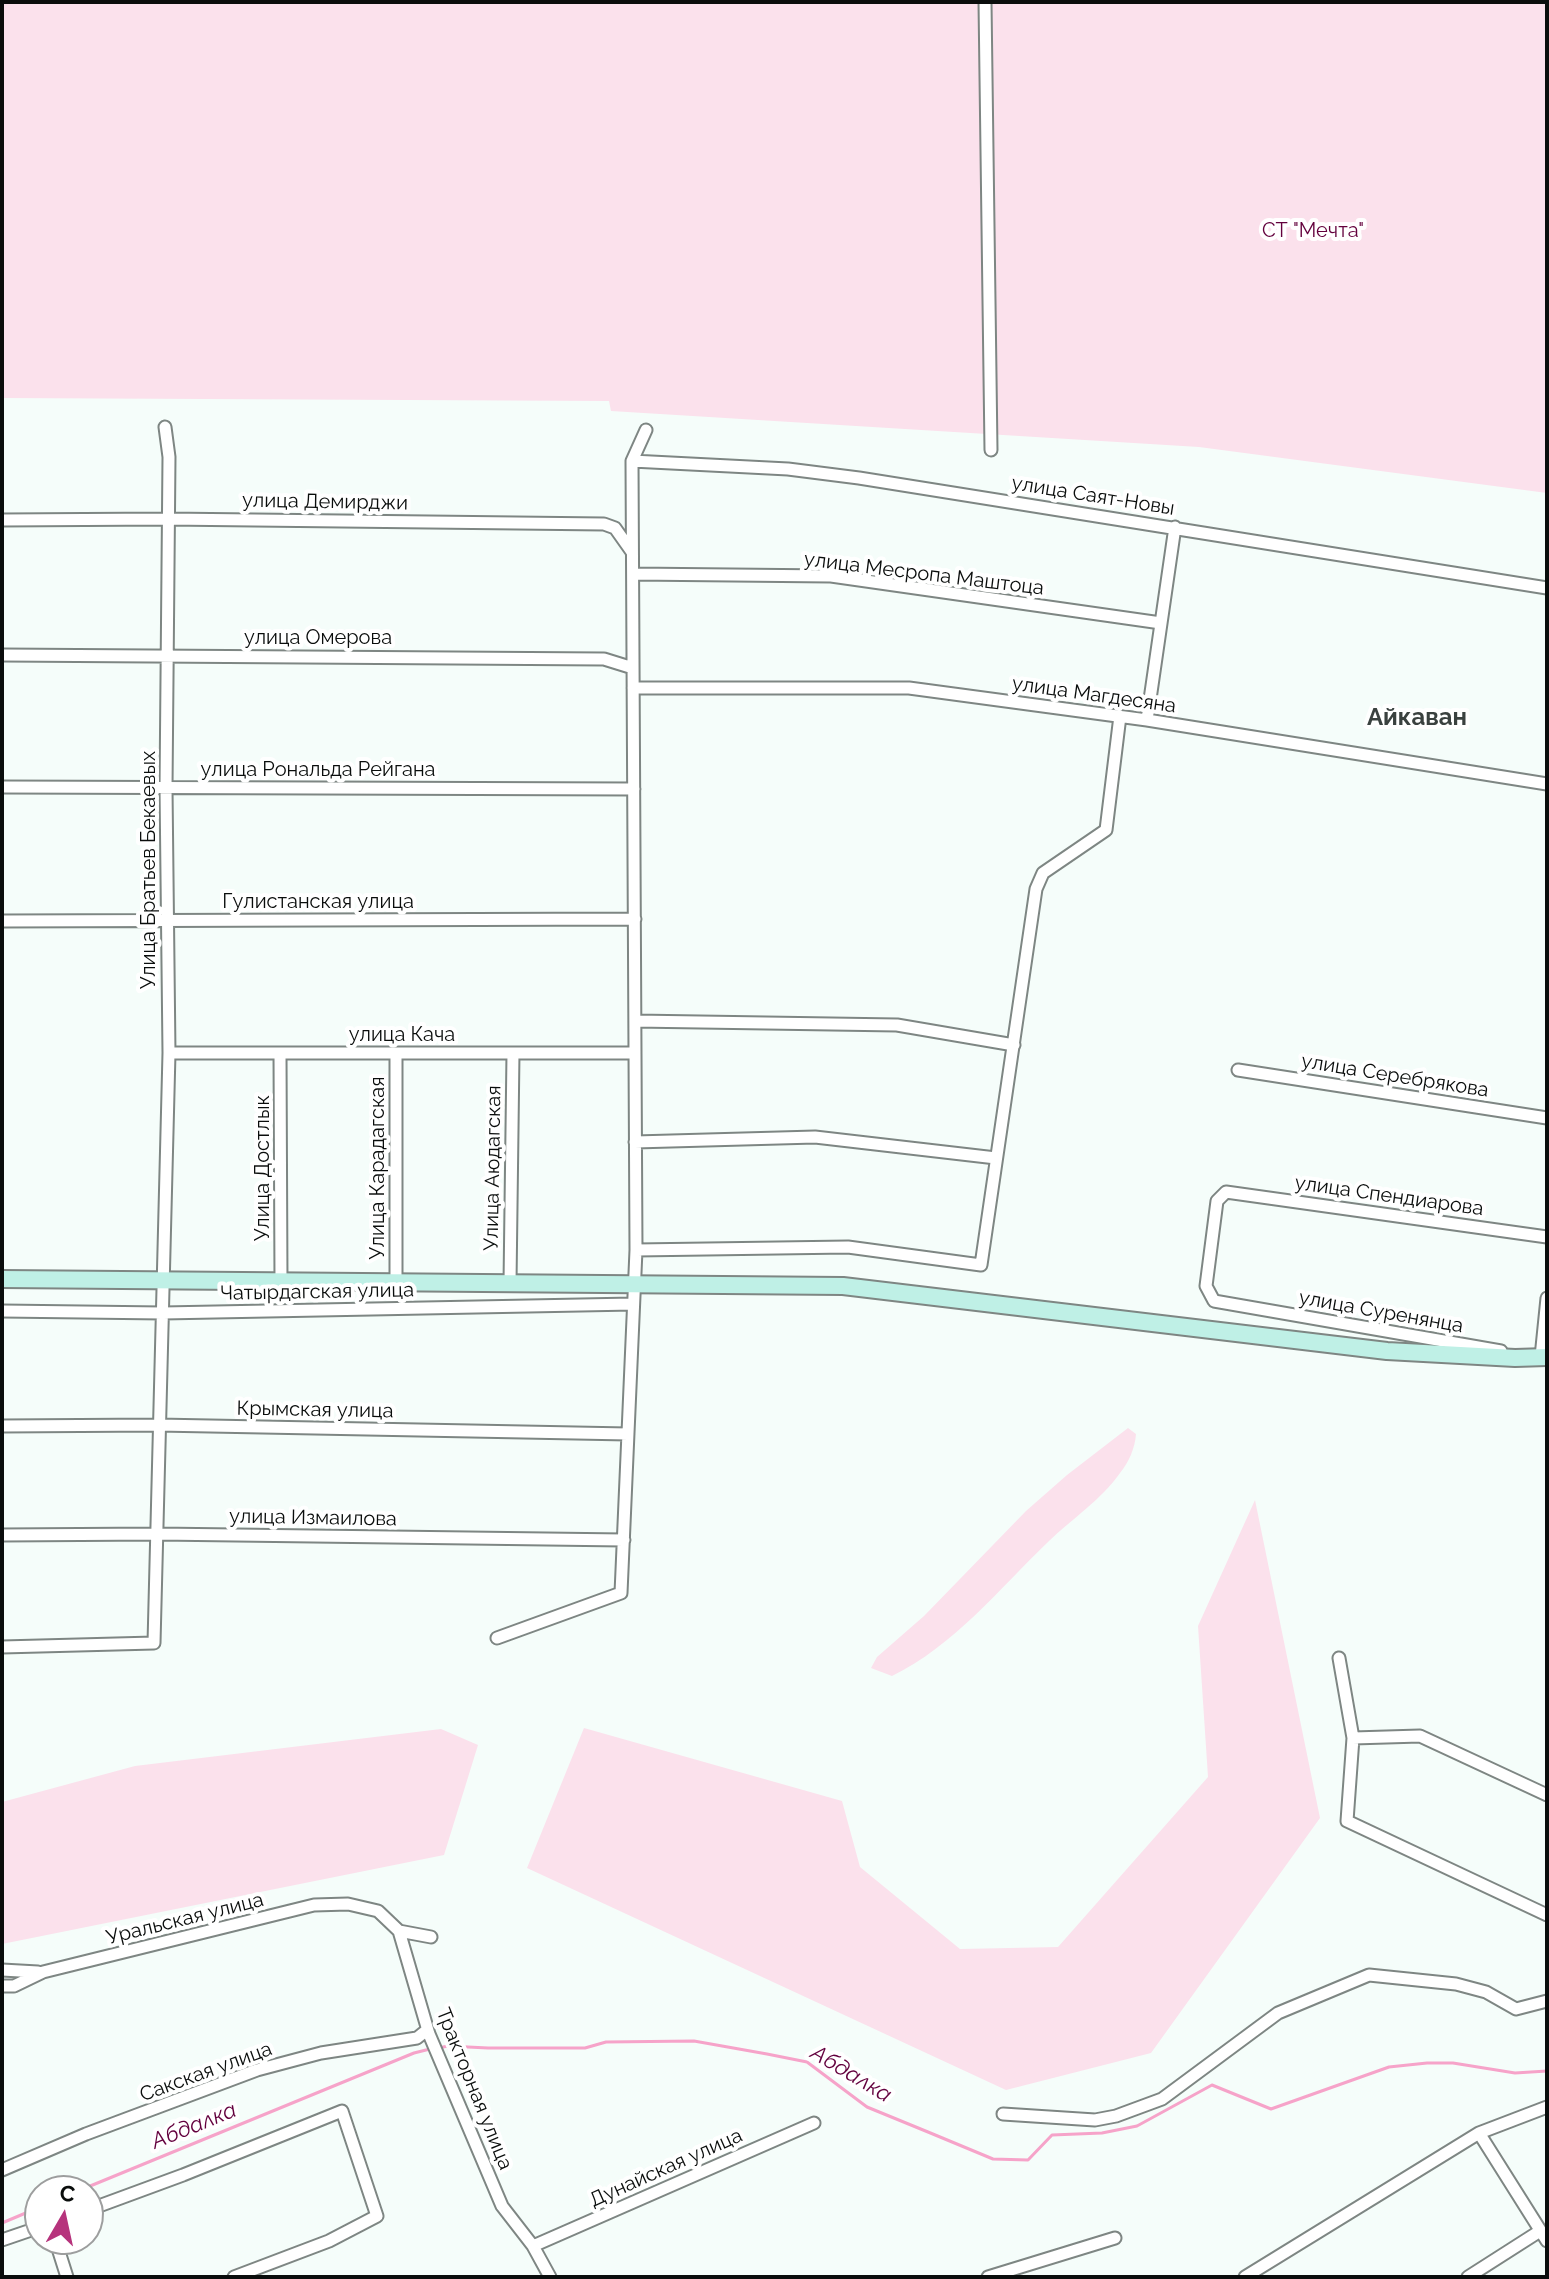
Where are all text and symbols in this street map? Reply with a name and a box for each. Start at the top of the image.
park label: СТ "Мечта" [1262,219,1364,243]
street label: улица Саят-Новы [1010,471,1176,521]
street label: улица Демирджи [242,489,408,515]
street label: улица Месропа Маштоца [803,547,1045,601]
street label: улица Омерова [244,626,392,650]
street label: улица Магдесяна [1010,672,1178,718]
district label: Айкаван [1367,704,1467,732]
street label: Улица Братьев Бекаевых [137,751,161,989]
street label: улица Рональда Рейгана [201,758,435,782]
street label: Гулистанская улица [222,890,414,914]
street label: улица Кача [349,1023,455,1047]
street label: улица Серебрякова [1300,1049,1490,1103]
street label: Улица Карадагская [366,1076,390,1260]
street label: Улица Аюдагская [480,1085,506,1251]
street label: Улица Достлык [251,1095,275,1241]
street label: улица Спендиарова [1293,1171,1485,1221]
street label: Чатырдагская улица [220,1278,414,1306]
street label: улица Суренянца [1297,1286,1465,1338]
street label: Крымская улица [236,1397,394,1423]
street label: улица Измаилова [229,1505,397,1531]
street label: Уральская улица [104,1888,266,1950]
street label: Тракторная улица [431,2005,517,2173]
street label: Сакская улица [137,2037,275,2107]
water label: Абдалка [806,2040,896,2108]
water label: Абдалка [148,2097,240,2155]
street label: Дунайская улица [586,2124,746,2212]
north arrow [24,2175,104,2255]
text: С [58,2179,77,2207]

